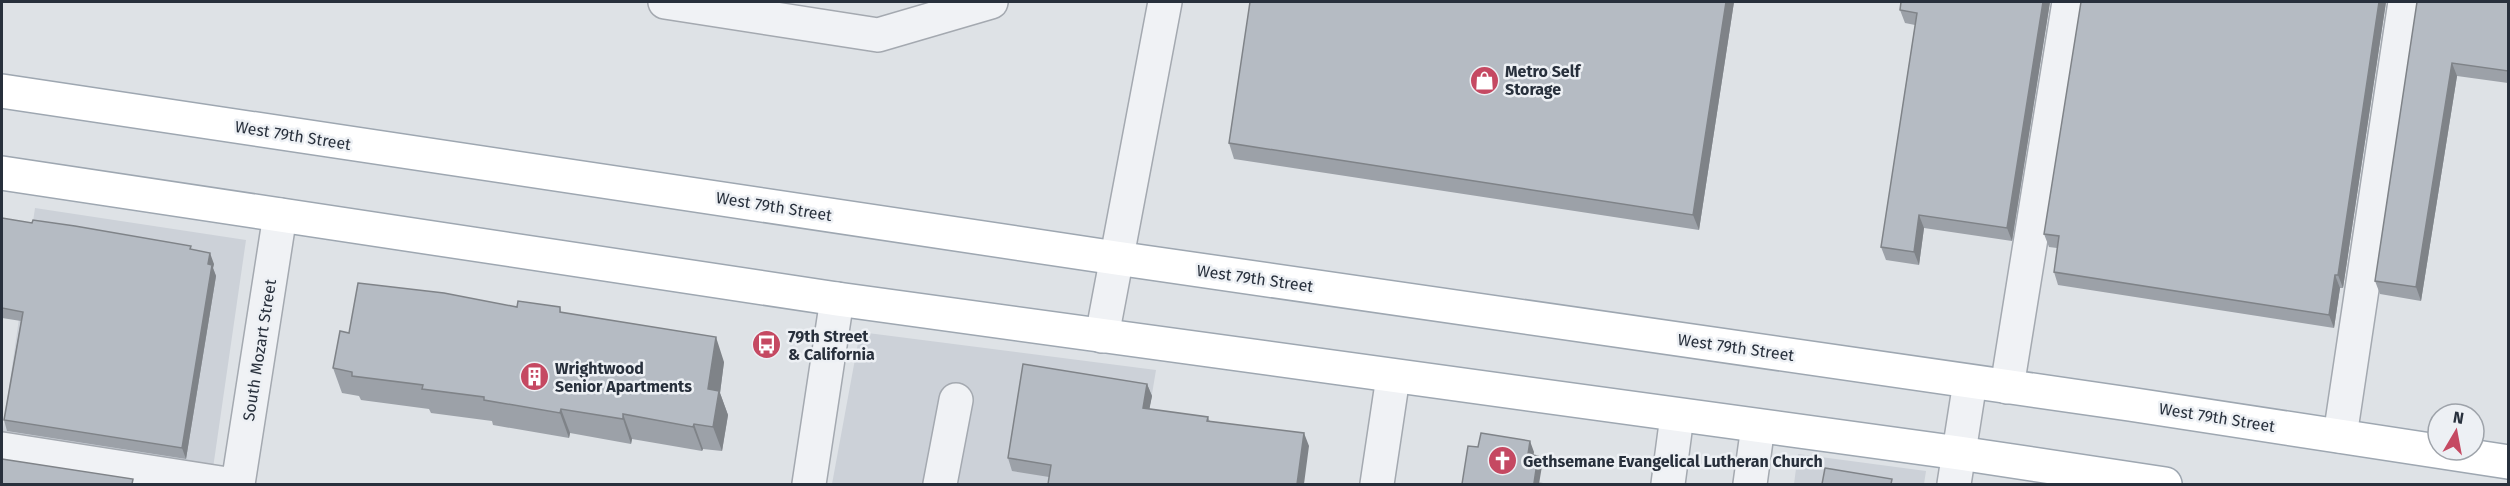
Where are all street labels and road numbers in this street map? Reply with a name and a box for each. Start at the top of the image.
street label: West 79th Street [234,117,353,154]
street label: West 79th Street [715,188,834,225]
street label: West 79th Street [1196,261,1315,296]
street label: South Mozart Street [239,278,280,422]
street label: West 79th Street [1677,330,1796,365]
street label: West 79th Street [2158,399,2277,436]

